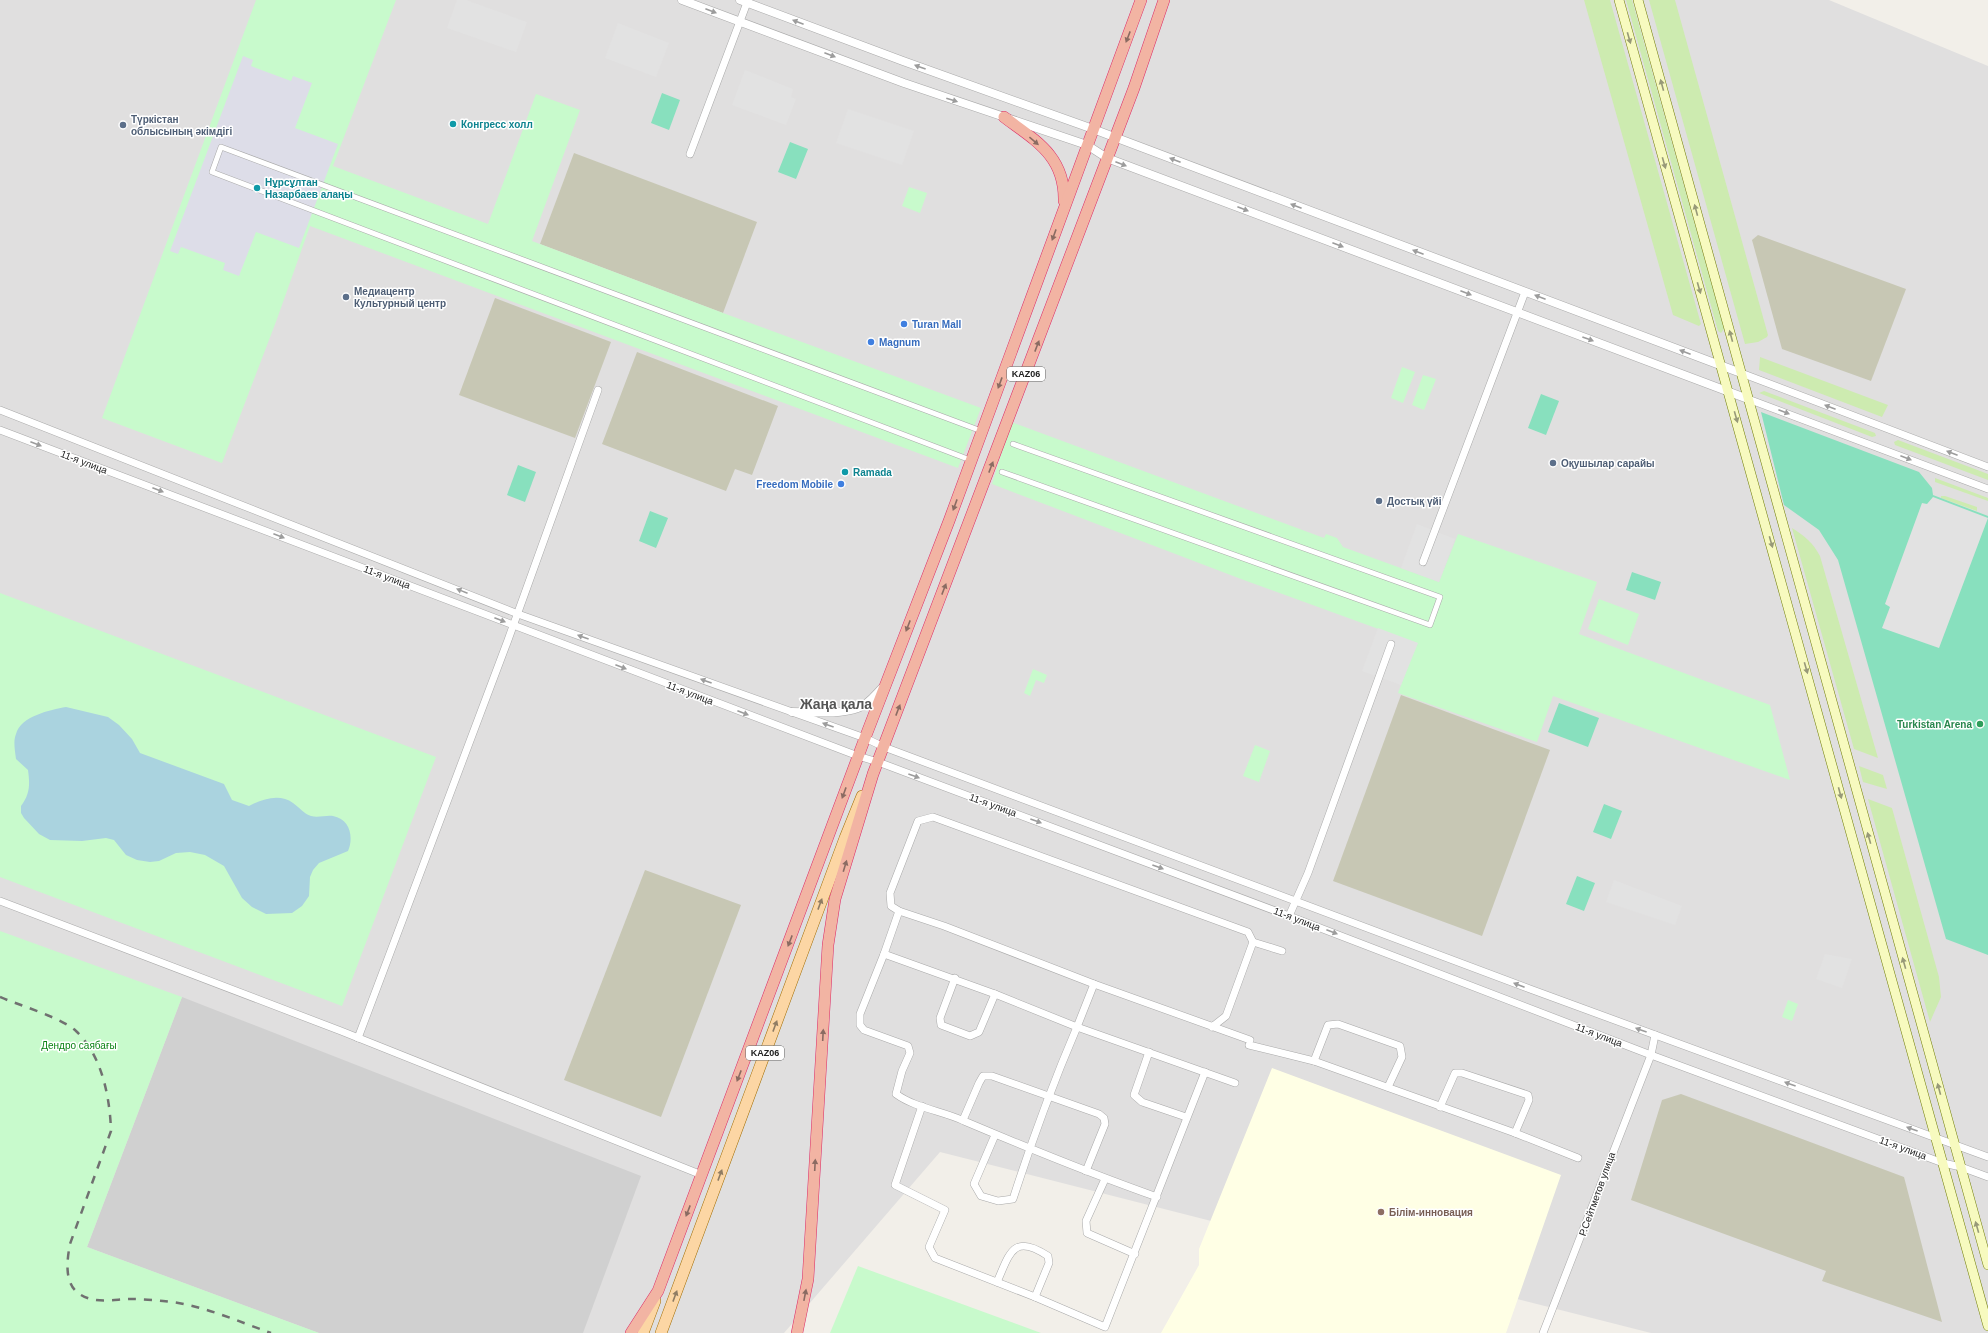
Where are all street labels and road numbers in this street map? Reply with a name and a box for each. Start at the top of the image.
road number: KАZ06 [1007,367,1045,381]
street label: 11-я улица [59,448,109,476]
street label: 11-я улица [362,563,412,591]
street label: 11-я улица [665,679,715,707]
street label: 11-я улица [968,791,1018,819]
street label: 11-я улица [1272,905,1322,933]
street label: 11-я улица [1574,1021,1624,1049]
road number: KАZ06 [746,1046,784,1060]
street label: 11-я улица [1878,1134,1928,1162]
street label: Р.Сейтметов улица [1577,1150,1617,1237]

